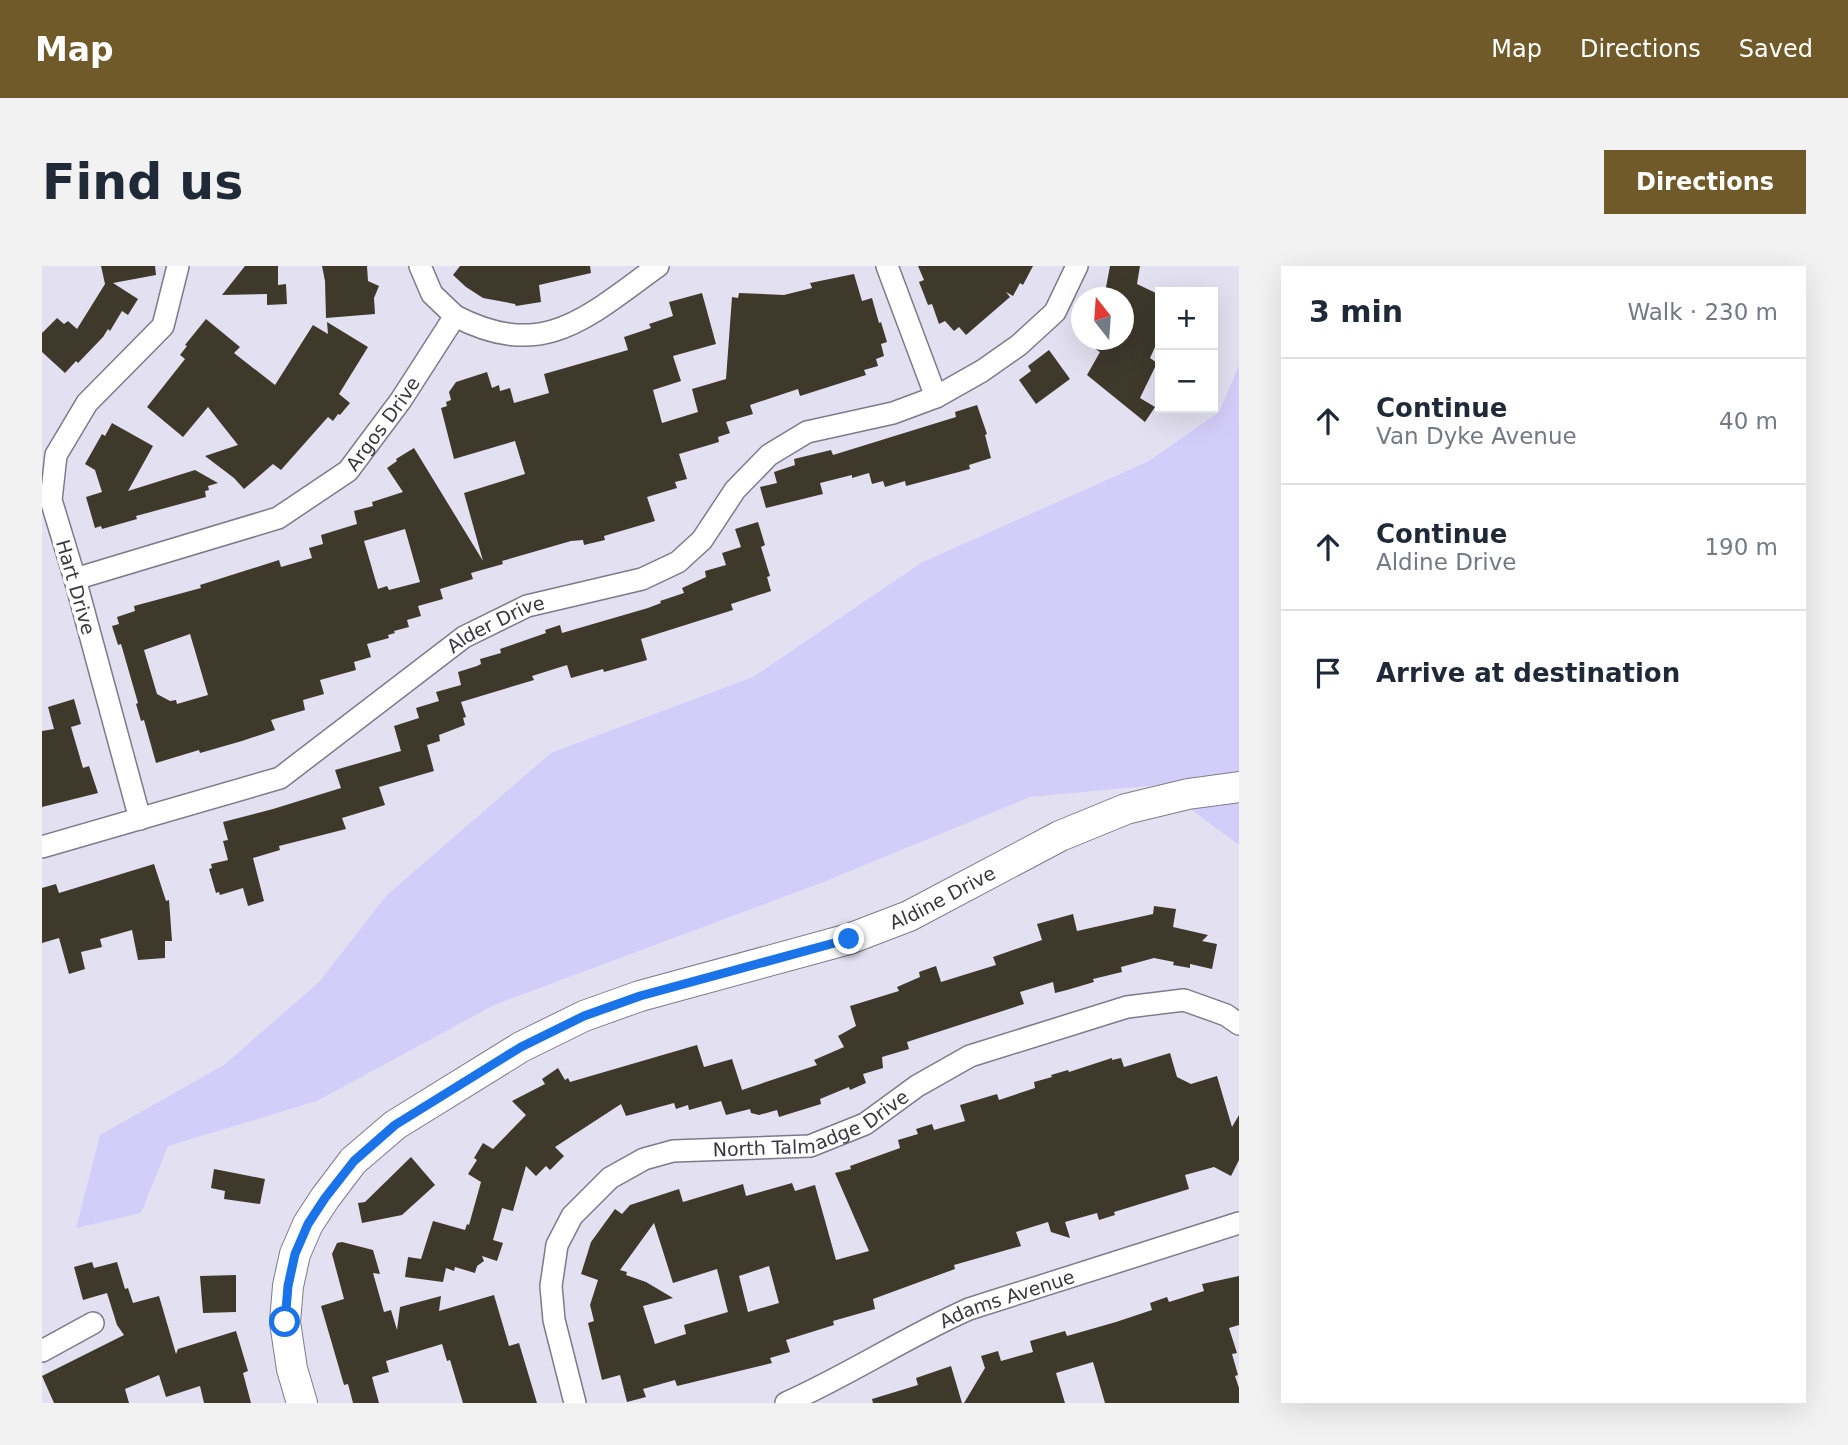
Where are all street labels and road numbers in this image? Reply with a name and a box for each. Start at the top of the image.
street label: Argos Drive [341,373,424,475]
street label: Hart Drive [52,537,100,637]
street label: Alder Drive [442,591,547,657]
street label: Aldine Drive [886,861,999,933]
street label: North Talmadge Drive [712,1085,912,1161]
street label: Adams Avenue [936,1265,1077,1332]

